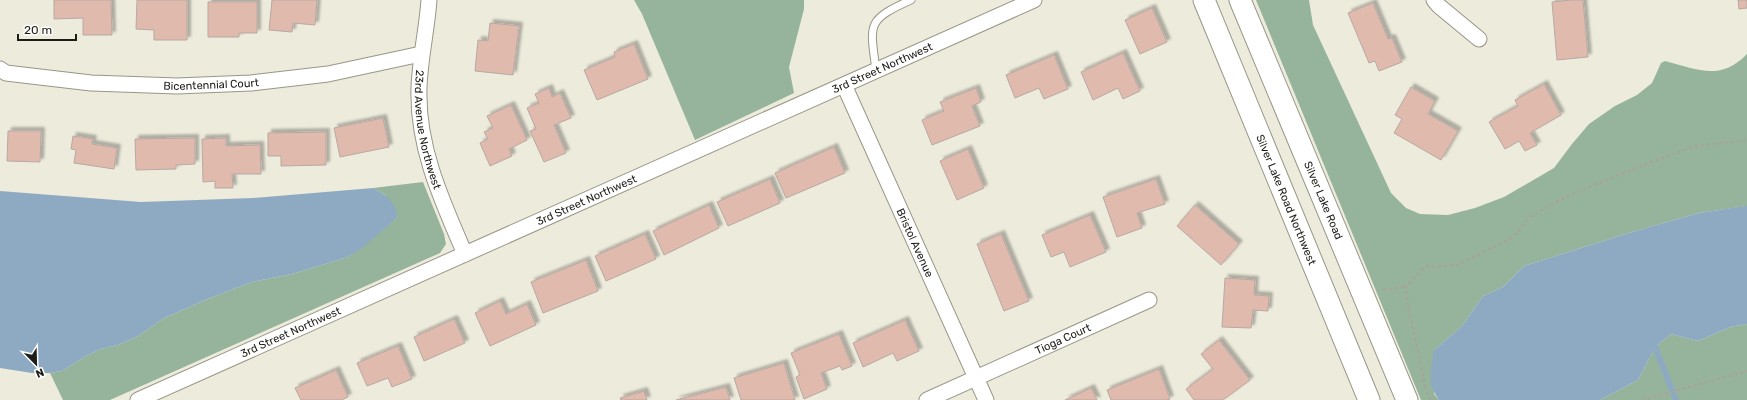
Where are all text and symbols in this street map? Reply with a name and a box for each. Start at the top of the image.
scale bar [18,16,76,42]
text: 20 m [24,23,52,37]
street label: 3rd Street Northwest [830,39,935,96]
street label: 23rd Avenue Northwest [412,69,444,191]
street label: Bicentennial Court [163,76,260,93]
street label: Silver Lake Road Northwest [1254,132,1319,268]
street label: Silver Lake Road [1302,159,1346,241]
street label: 3rd Street Northwest [534,172,639,228]
street label: Bristol Avenue [894,206,936,279]
street label: 3rd Street Northwest [238,304,343,360]
street label: Tioga Court [1033,320,1093,357]
north arrow [16,344,56,384]
text: N [33,365,46,380]

